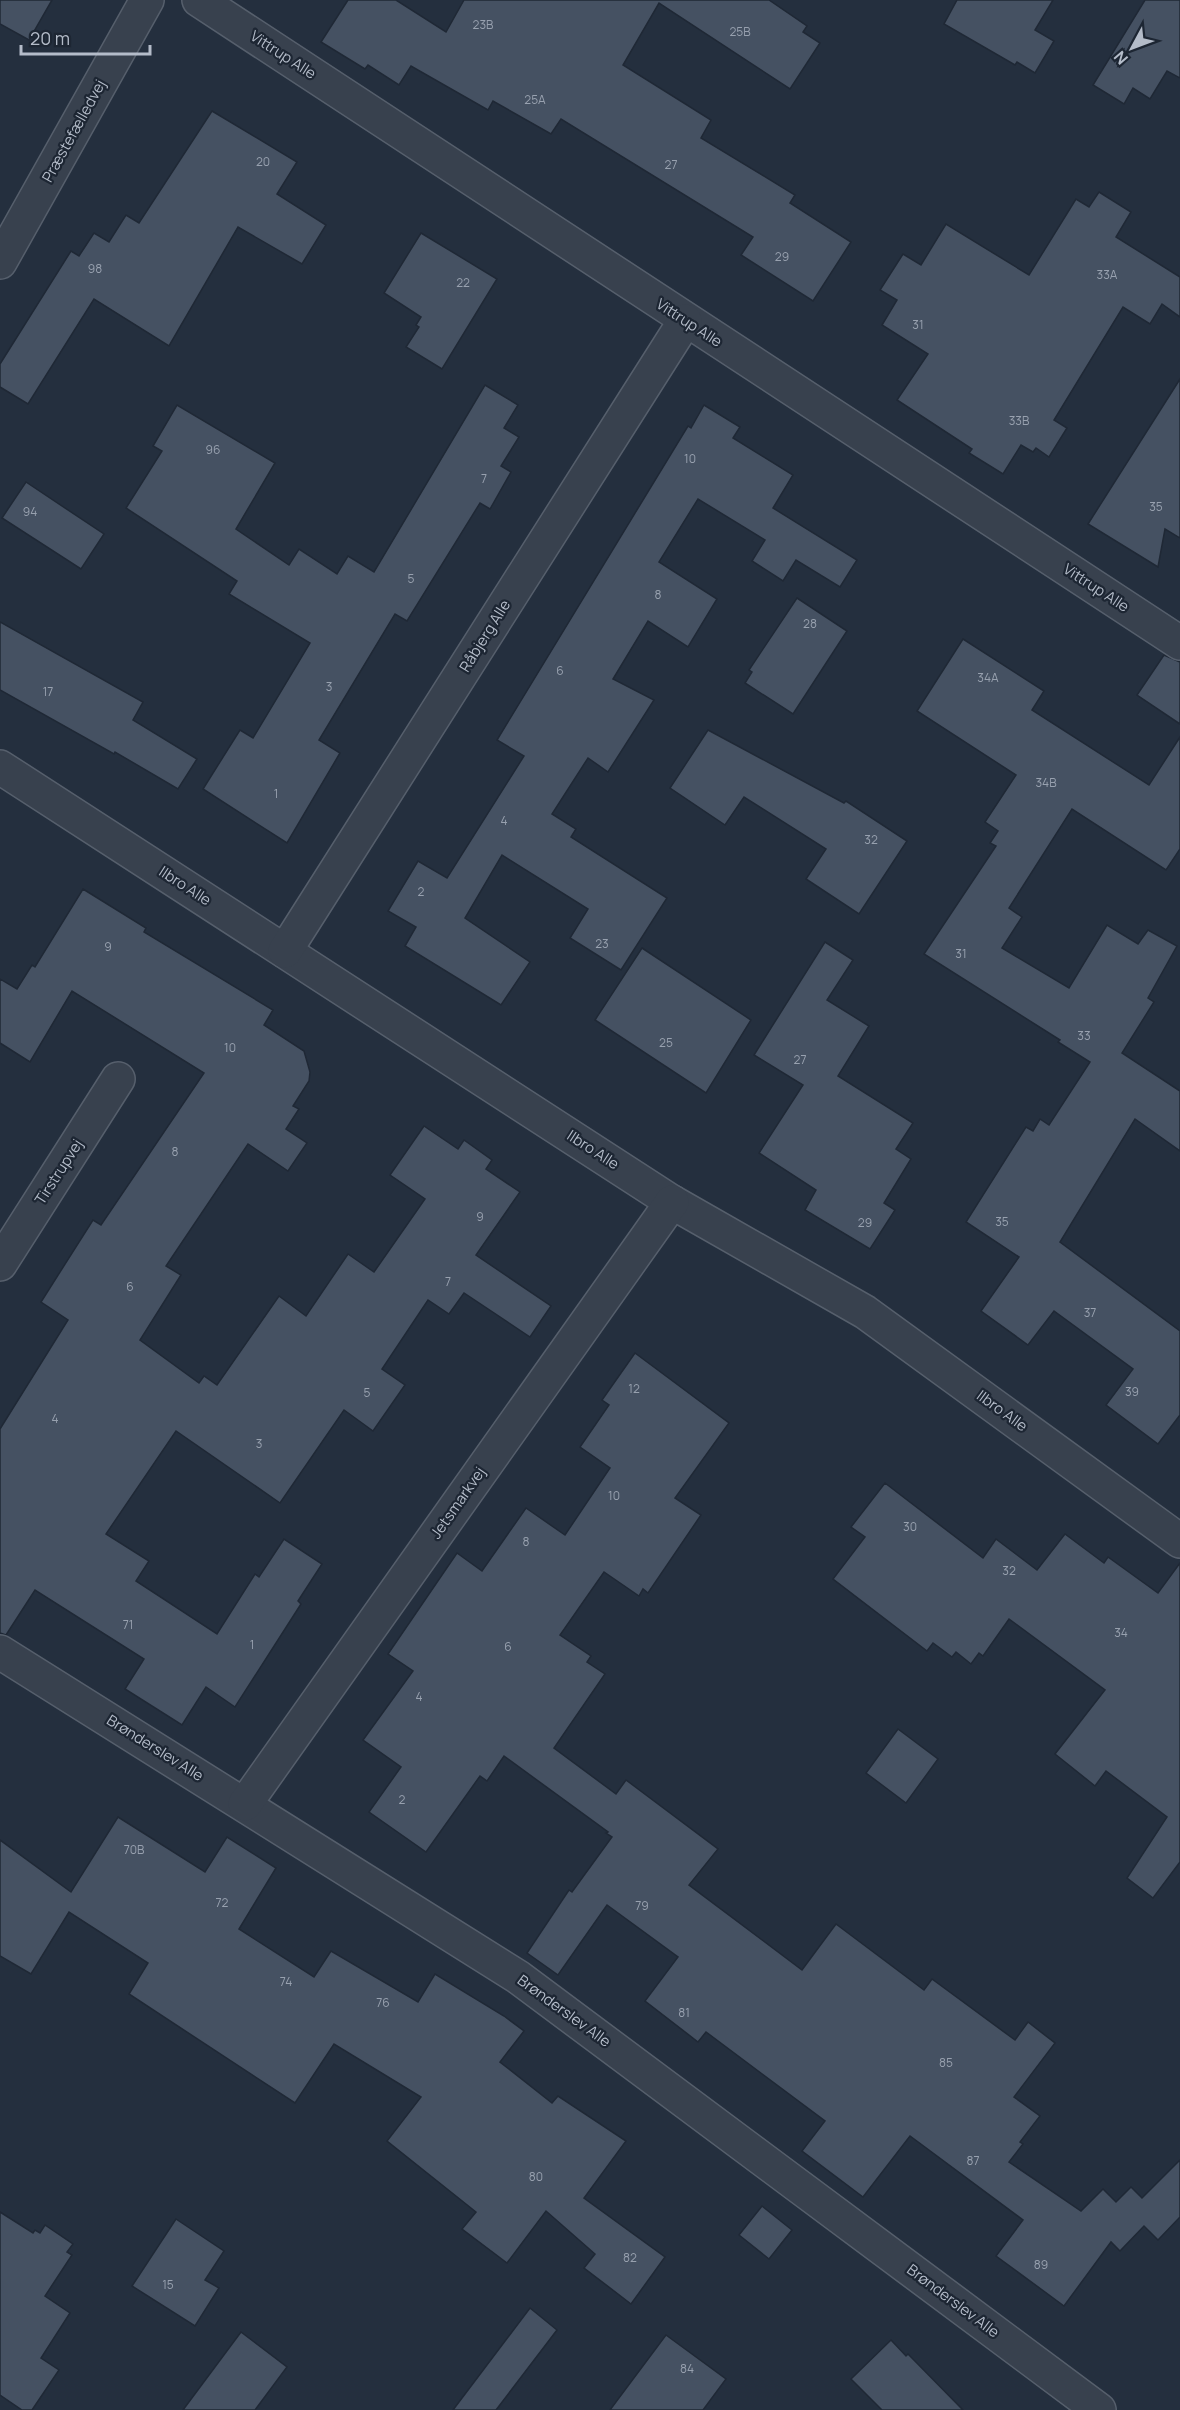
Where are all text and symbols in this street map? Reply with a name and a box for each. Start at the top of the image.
house number: 23B [473,16,493,33]
scale bar [21,18,150,56]
north arrow [1102,18,1162,78]
house number: 25B [729,23,751,40]
street label: Vittrup Alle [246,25,321,84]
text: 20 m [30,26,70,50]
text: N [1109,46,1133,69]
street label: Præstefælledvej [37,76,110,186]
house number: 25A [524,91,546,108]
house number: 20 [256,153,270,170]
house number: 27 [665,156,677,173]
house number: 29 [775,248,789,265]
house number: 98 [88,260,102,277]
house number: 33A [1097,266,1118,283]
house number: 22 [456,274,470,291]
street label: Vittrup Alle [652,293,727,352]
house number: 31 [912,316,924,333]
house number: 33B [1009,412,1029,429]
house number: 96 [206,441,220,458]
house number: 10 [684,450,696,467]
house number: 7 [481,470,487,487]
house number: 35 [1149,498,1163,515]
house number: 94 [23,503,37,520]
street label: Vittrup Alle [1059,558,1134,617]
house number: 5 [408,570,415,587]
house number: 8 [655,586,662,603]
street label: Råbjerg Alle [454,595,515,676]
house number: 28 [803,615,817,632]
house number: 6 [556,662,564,679]
house number: 34A [977,669,999,686]
house number: 3 [326,678,332,695]
house number: 17 [43,683,53,700]
house number: 34B [1035,774,1057,791]
house number: 1 [274,785,278,802]
house number: 4 [500,812,508,829]
house number: 32 [864,831,878,848]
street label: Ilbro Alle [155,861,216,910]
house number: 2 [418,883,425,900]
house number: 23 [595,935,609,952]
house number: 9 [104,938,112,955]
house number: 31 [955,945,967,962]
house number: 33 [1077,1027,1091,1044]
house number: 25 [659,1034,673,1051]
house number: 10 [224,1039,236,1056]
house number: 27 [794,1051,806,1068]
street label: Ilbro Alle [563,1125,624,1174]
street label: Tirstrupvej [30,1135,88,1209]
house number: 8 [172,1143,179,1160]
house number: 9 [476,1208,484,1225]
house number: 35 [995,1213,1009,1230]
house number: 29 [858,1214,872,1231]
house number: 7 [445,1273,451,1290]
house number: 6 [126,1278,134,1295]
house number: 37 [1084,1304,1096,1321]
house number: 12 [628,1380,640,1397]
house number: 39 [1125,1383,1139,1400]
house number: 5 [364,1384,371,1401]
street label: Ilbro Alle [973,1385,1032,1436]
house number: 4 [51,1410,59,1427]
house number: 3 [256,1435,262,1452]
street label: Jetsmarkvej [425,1463,490,1543]
house number: 10 [608,1487,620,1504]
house number: 30 [903,1518,917,1535]
house number: 8 [523,1533,530,1550]
house number: 32 [1002,1562,1016,1579]
house number: 71 [123,1616,133,1633]
house number: 34 [1114,1624,1128,1641]
house number: 1 [250,1636,254,1653]
house number: 6 [504,1638,512,1655]
house number: 4 [415,1688,423,1705]
street label: Brønderslev Alle [103,1709,208,1786]
house number: 2 [399,1791,406,1808]
house number: 70B [124,1841,144,1858]
house number: 72 [216,1894,229,1911]
house number: 79 [635,1897,649,1914]
street label: Brønderslev Alle [513,1970,615,2052]
house number: 74 [280,1973,292,1990]
house number: 76 [376,1994,390,2011]
house number: 81 [678,2004,690,2021]
house number: 85 [939,2054,953,2071]
house number: 87 [967,2152,980,2169]
house number: 80 [529,2168,543,2185]
house number: 82 [623,2249,637,2266]
house number: 89 [1034,2256,1048,2273]
street label: Brønderslev Alle [903,2259,1004,2342]
house number: 15 [162,2276,174,2293]
house number: 84 [680,2360,694,2377]

